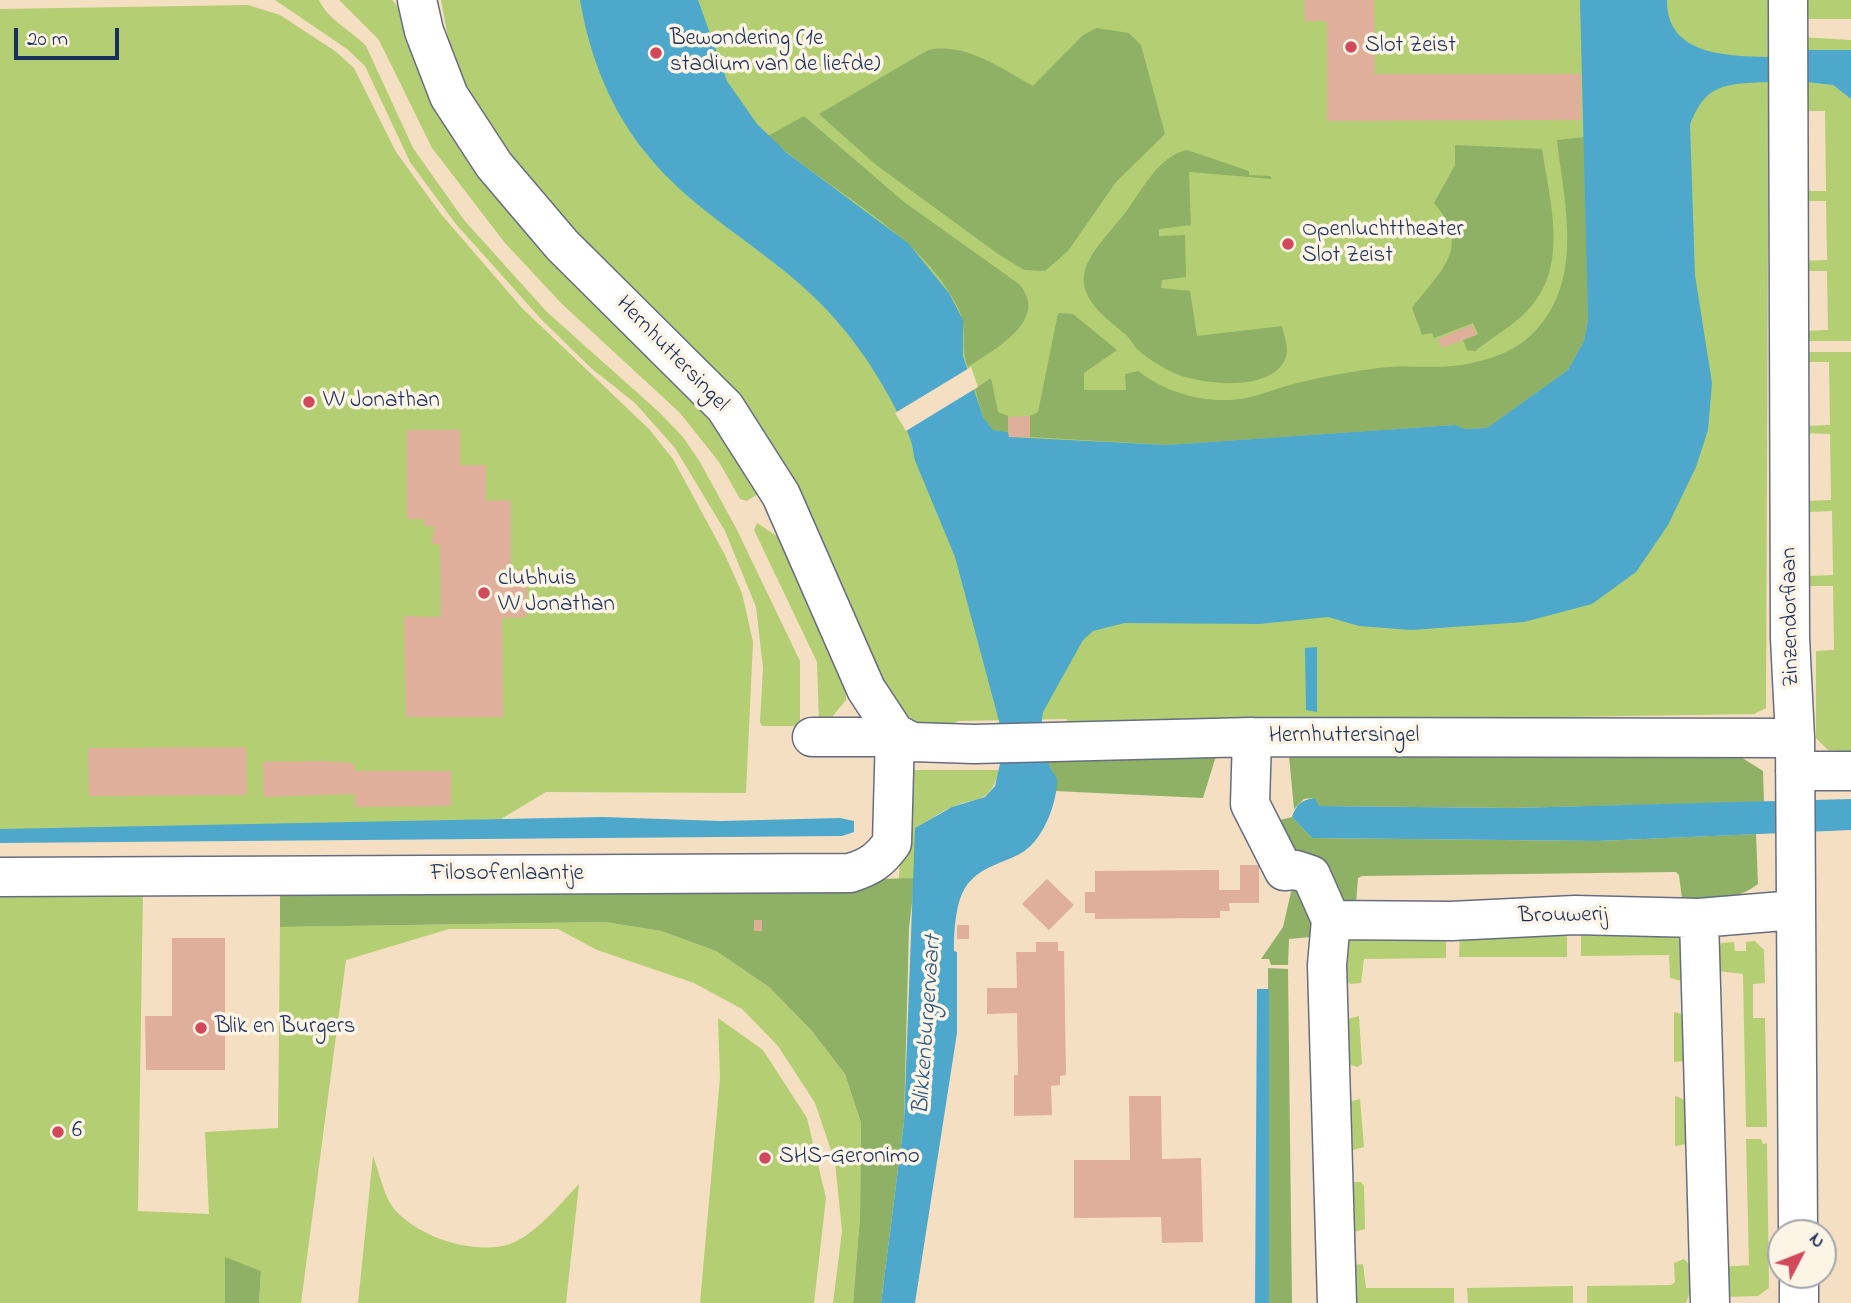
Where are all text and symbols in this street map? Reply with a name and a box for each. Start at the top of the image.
scale bar [18,14,122,58]
text: 20 m [27,25,68,55]
place label: Bewondering (1e stadium van de liefde) [670,26,880,80]
place label: Slot Zeist [1365,33,1456,61]
marker: Slot Zeist [1343,39,1359,55]
marker: Bewondering (1e stadium van de liefde) [648,45,664,61]
place label: Openluchttheater Slot Zeist [1302,217,1464,271]
marker: Openluchttheater Slot Zeist [1280,236,1296,252]
street label: Hernhuttersingel [609,291,733,419]
place label: VV Jonathan [323,388,440,416]
marker: VV Jonathan [301,394,317,410]
street label: Zinzendorflaan [1777,547,1807,687]
place label: clubhuis VV Jonathan [498,566,615,620]
marker: clubhuis VV Jonathan [476,585,492,601]
street label: Hernhuttersingel [1269,723,1419,751]
street label: Filosofenlaantje [430,861,584,889]
street label: Brouwerij [1518,902,1608,932]
water label: Blikkenburgervaart [908,934,950,1116]
place label: Blik en Burgers [215,1014,356,1042]
marker: Blik en Burgers [193,1020,209,1036]
place label: 6 [72,1118,82,1146]
marker: 6 [50,1124,66,1140]
place label: SHS-Geronimo [779,1144,920,1172]
marker: SHS-Geronimo [757,1150,773,1166]
north arrow [1767,1219,1837,1289]
text: N [1802,1227,1831,1255]

